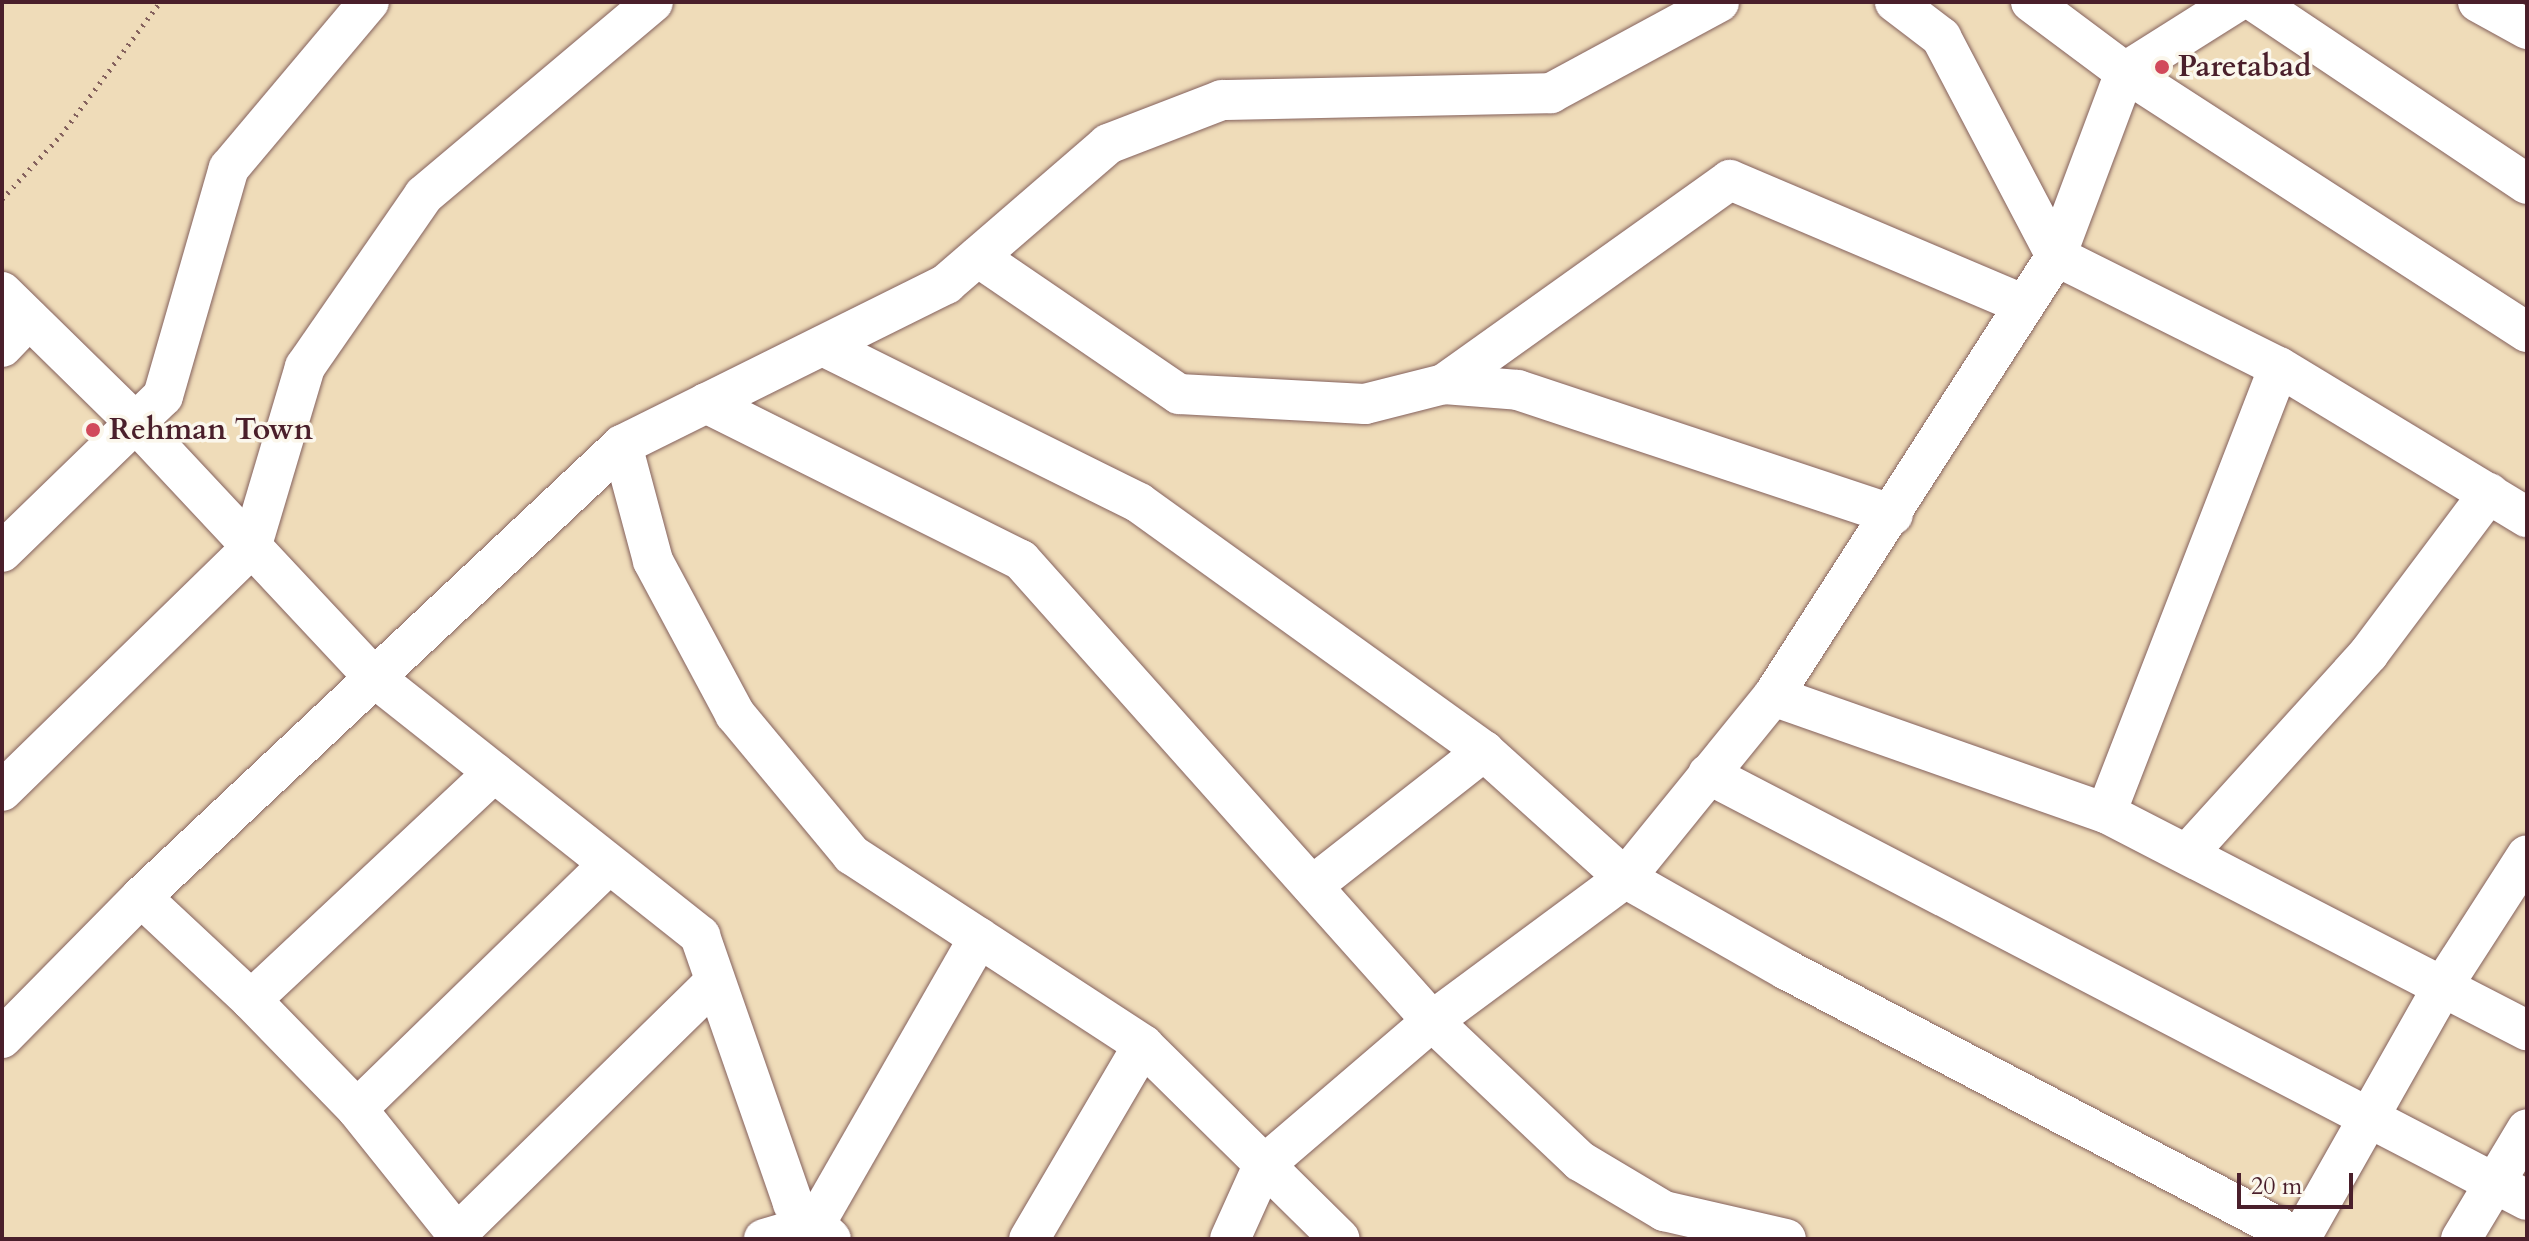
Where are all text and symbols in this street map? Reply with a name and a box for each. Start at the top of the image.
place label: Paretabad [2178,49,2311,85]
marker: Paretabad [2153,58,2171,76]
place label: Rehman Town [109,412,313,448]
marker: Rehman Town [84,421,102,439]
scale bar [2241,1157,2357,1207]
text: 20 m [2251,1170,2302,1203]

